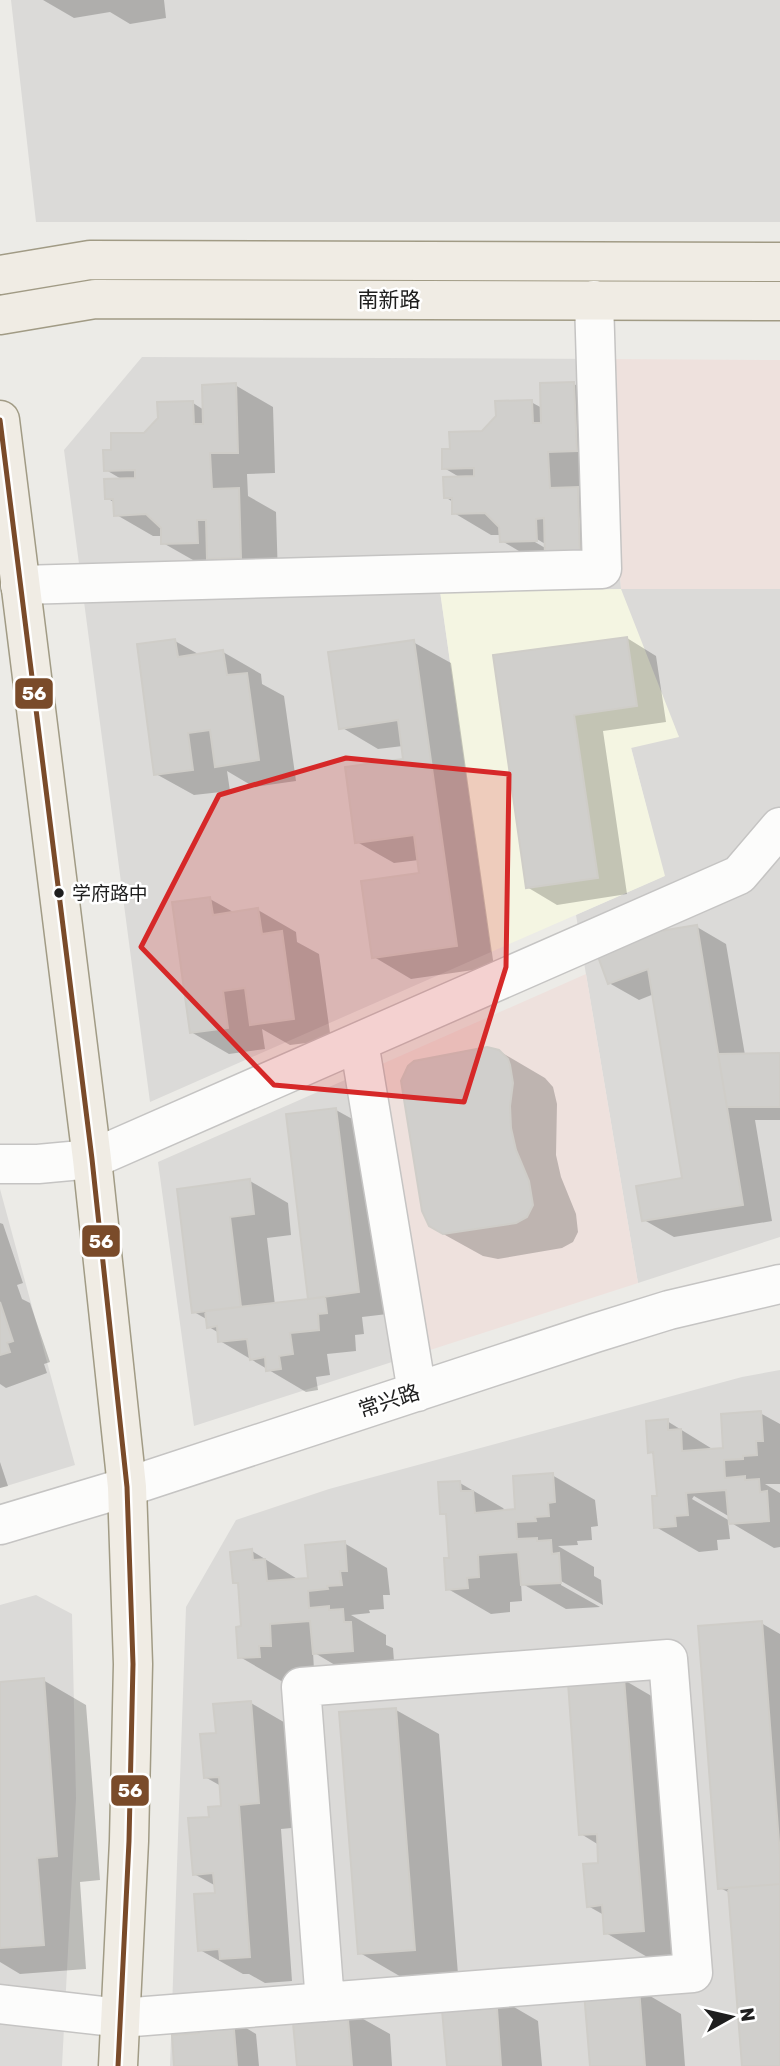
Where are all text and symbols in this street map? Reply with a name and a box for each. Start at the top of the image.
street label: 南新路 [358,287,421,312]
line badge: 56 [14,677,54,710]
text: 56 [22,682,46,705]
place label: 学府路中 [72,882,148,905]
marker: 学府路中 [52,886,66,900]
line badge: 56 [81,1224,121,1258]
text: 56 [89,1230,113,1253]
street label: 常兴路 [355,1379,423,1422]
line badge: 56 [110,1774,150,1807]
text: 56 [118,1779,142,1802]
north arrow [696,1982,766,2052]
text: N [735,2006,760,2023]

